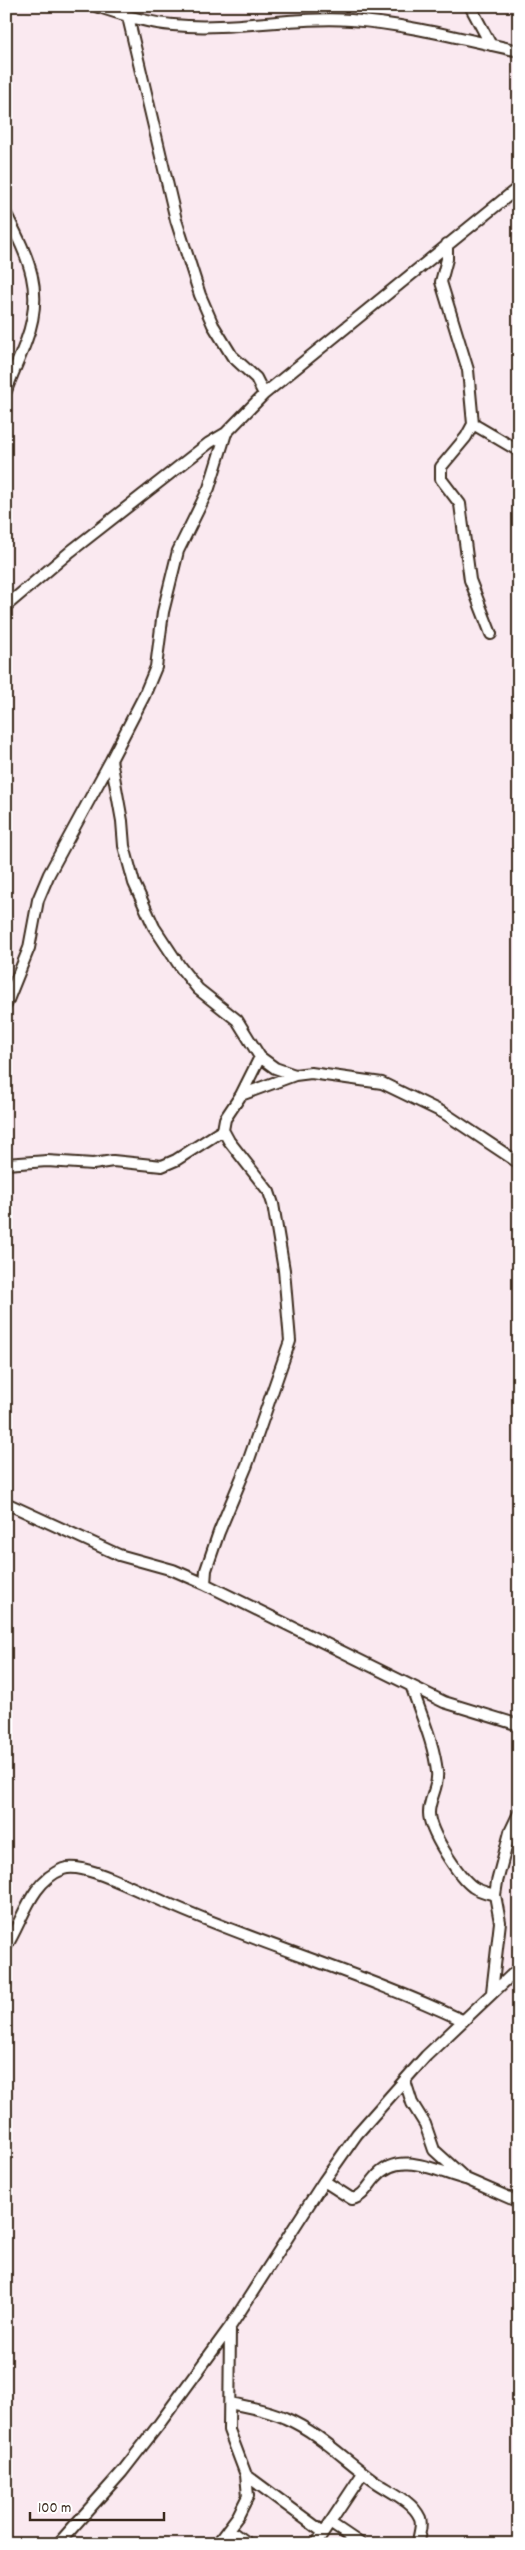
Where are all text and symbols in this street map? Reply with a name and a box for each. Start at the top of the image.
scale bar [30,2490,164,2522]
text: 100 m [38,2498,71,2520]

